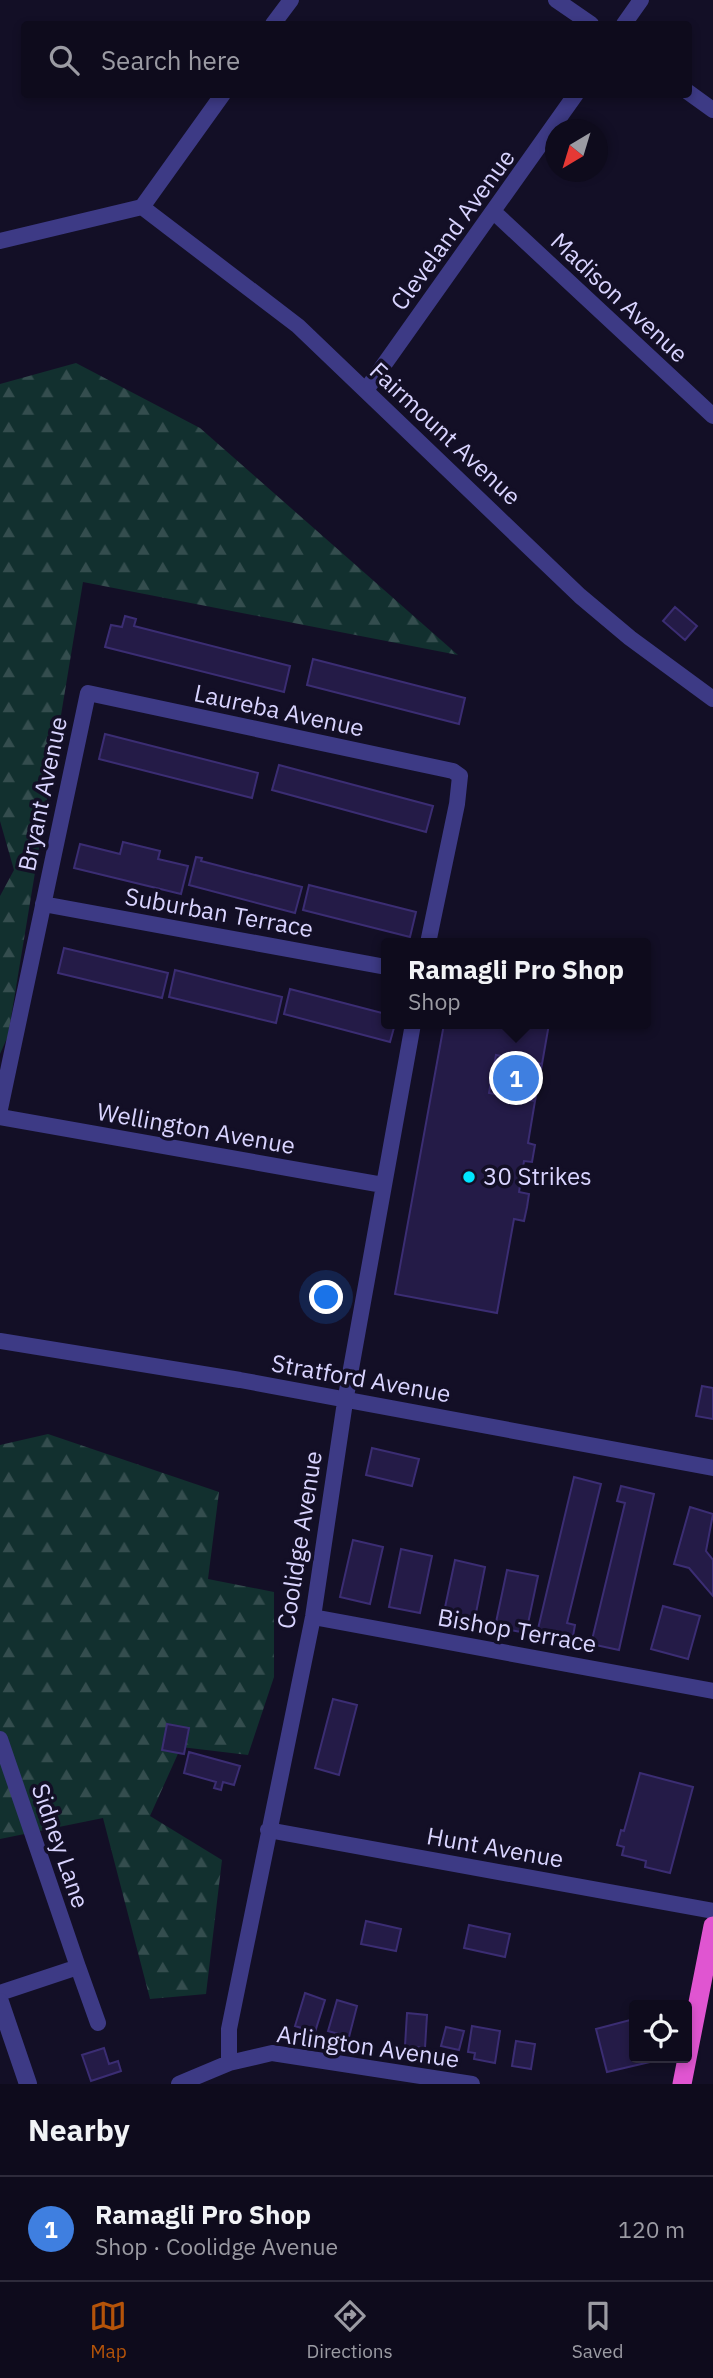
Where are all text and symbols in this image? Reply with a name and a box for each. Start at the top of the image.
search box [21,21,692,98]
icon: search [45,41,83,79]
text: Search here [101,43,240,77]
north arrow [545,119,608,182]
street label: Cleveland Avenue [383,142,522,316]
street label: Madison Avenue [544,225,695,369]
street label: Fairmount Avenue [363,355,528,512]
street label: Laureba Avenue [191,676,367,744]
street label: Bryant Avenue [10,714,74,874]
street label: Suburban Terrace [122,880,316,944]
popup [381,938,651,1029]
text: Ramagli Pro Shop [408,952,624,986]
text: Shop [408,986,461,1016]
pin: 1 [493,1052,539,1104]
street label: Wellington Avenue [95,1095,298,1161]
place label: 30 Strikes [483,1160,592,1192]
marker: 30 Strikes [461,1169,477,1185]
your location [309,1280,343,1314]
street label: Stratford Avenue [269,1346,453,1410]
street label: Coolidge Avenue [269,1449,329,1631]
street label: Bishop Terrace [435,1600,599,1660]
street label: Sidney Lane [25,1779,97,1912]
street label: Hunt Avenue [424,1819,566,1875]
map controls [629,2000,692,2063]
button: locate [629,2000,692,2063]
street label: Arlington Avenue [275,2017,462,2075]
text: Nearby [28,2110,130,2149]
text: Ramagli Pro Shop [95,2197,311,2231]
text: 1 [44,2214,58,2244]
text: 120 m [618,2214,685,2244]
text: Shop · Coolidge Avenue [95,2231,338,2261]
tab: Map [89,2297,127,2363]
tab: Directions [306,2297,393,2363]
tab: Saved [572,2297,624,2363]

